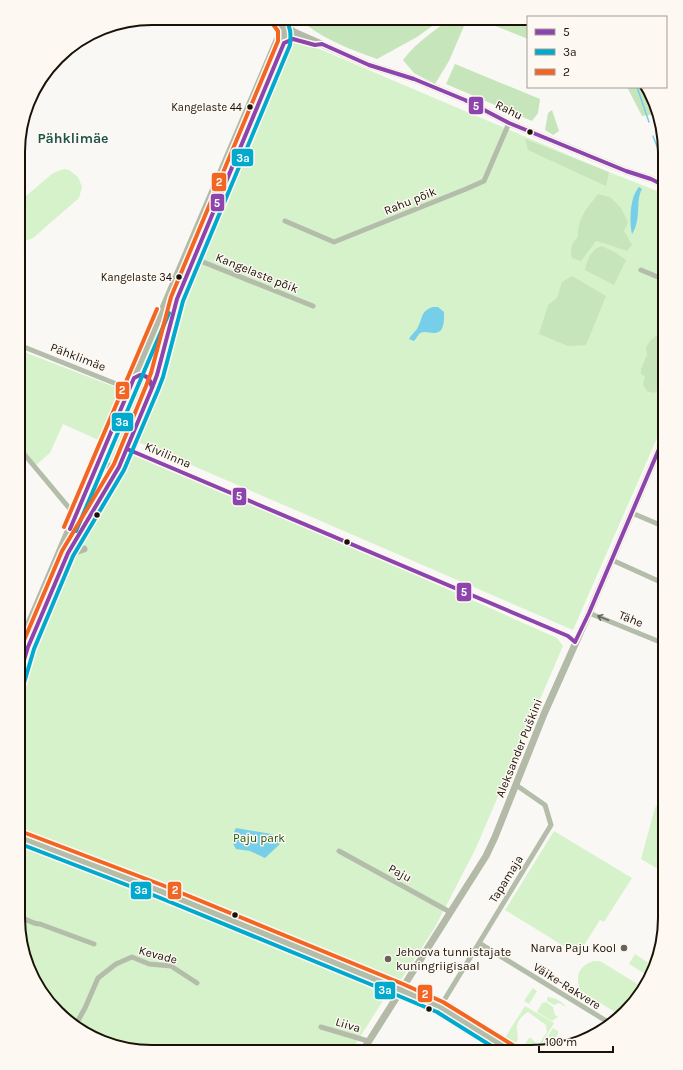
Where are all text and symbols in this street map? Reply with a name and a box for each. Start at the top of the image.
legend [527,16,667,88]
text: 5 [563,25,570,39]
text: 3a [563,45,577,59]
text: 2 [563,65,570,79]
line badge: 5 [468,96,484,115]
street label: Rahu [493,97,525,123]
text: 5 [473,100,479,113]
place label: Kangelaste 44 [171,101,242,114]
marker: Kangelaste 44 [245,102,255,112]
unlabelled marker [525,127,535,137]
district label: Pähklimäe [37,130,109,147]
line badge: 3a [231,148,254,167]
text: 3a [236,152,250,165]
line badge: 2 [211,172,227,192]
text: 2 [216,176,223,189]
street label: Rahu põik [382,184,438,218]
line badge: 5 [210,193,225,212]
text: 5 [214,197,220,210]
street label: Kangelaste põik [214,250,301,296]
place label: Kangelaste 34 [101,271,172,284]
marker: Kangelaste 34 [174,272,184,282]
street label: Pähklimäe [48,340,108,374]
line badge: 2 [115,381,130,400]
text: 2 [119,384,126,397]
line badge: 3a [111,412,134,432]
text: 3a [115,416,129,429]
street label: Kivilinna [143,439,193,471]
line badge: 5 [232,487,247,506]
text: 5 [236,490,242,503]
unlabelled marker [92,510,102,520]
unlabelled marker [342,537,352,547]
line badge: 5 [456,582,472,602]
text: 5 [461,586,467,599]
street label: Tähe [617,608,645,630]
one-way arrow [597,614,609,622]
street label: Aleksander Puškini [493,697,545,799]
park label: Paju park [233,831,285,845]
street label: Tapamaja [486,853,526,905]
street label: Paju [386,861,414,885]
line badge: 3a [130,881,152,900]
line badge: 2 [167,881,182,900]
text: 3a [134,884,148,897]
text: 2 [172,884,179,897]
unlabelled marker [230,910,240,920]
place label: Narva Paju Kool [530,941,616,955]
street label: Kevade [137,943,179,967]
marker: Narva Paju Kool [619,943,629,953]
place label: Jehoova tunnistajate kuningriigisaal [396,945,511,973]
marker: Jehoova tunnistajate kuningriigisaal [383,954,393,964]
street label: Väike-Rakvere [531,960,603,1012]
line badge: 3a [374,981,396,1000]
text: 3a [378,984,392,997]
line badge: 2 [417,984,433,1003]
text: 2 [422,988,429,1001]
unlabelled marker [424,1004,434,1014]
street label: Liiva [334,1015,362,1035]
scale bar [539,1028,613,1054]
text: 100 m [545,1035,577,1049]

